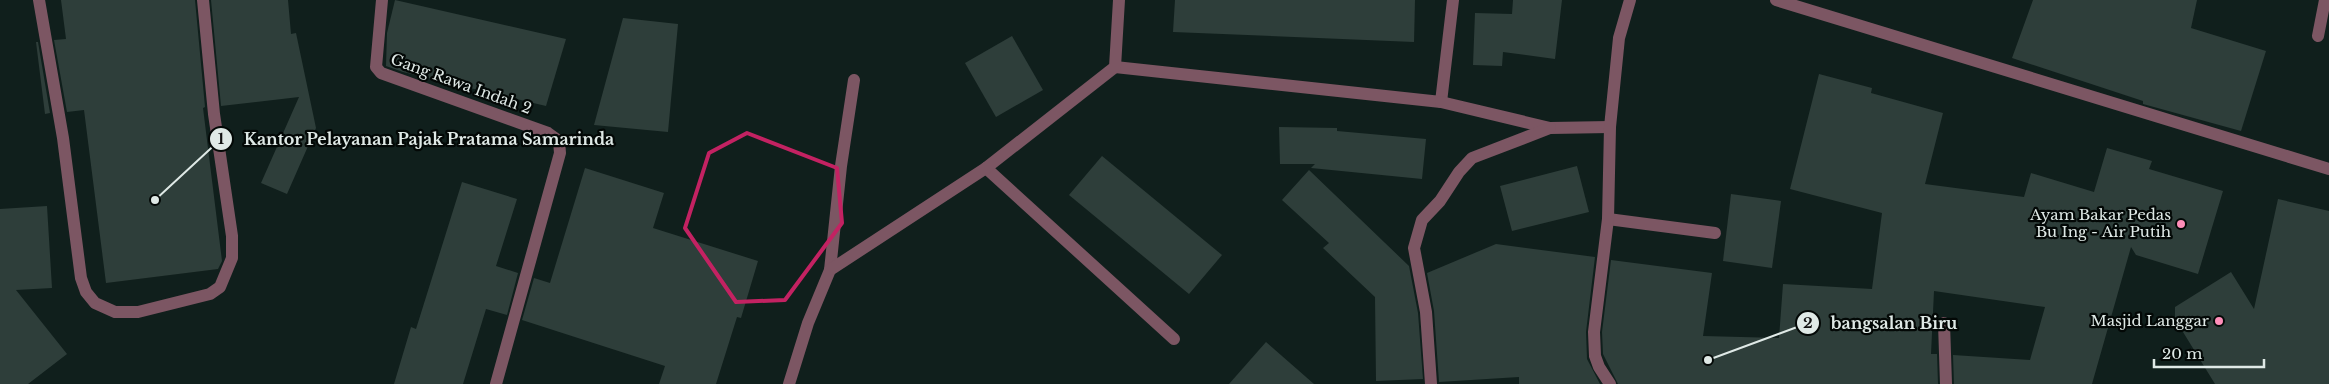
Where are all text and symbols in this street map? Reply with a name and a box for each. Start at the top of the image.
street label: Gang Rawa Indah 2 [388,49,534,118]
callout: Kantor Pelayanan Pajak Pratama Samarinda [208,124,625,155]
text: 1 [218,129,225,148]
text: Kantor Pelayanan Pajak Pratama Samarinda [244,129,614,149]
place label: Ayam Bakar Pedas Bu Ing - Air Putih [2029,205,2171,241]
marker: Ayam Bakar Pedas Bu Ing - Air Putih [2175,218,2187,230]
callout: bangsalan Biru [1795,308,1967,339]
place label: Masjid Langgar [2090,311,2210,330]
text: 2 [1803,313,1813,332]
text: bangsalan Biru [1830,313,1958,333]
marker: Masjid Langgar [2213,315,2225,327]
scale bar [2154,336,2264,368]
text: 20 m [2162,344,2202,363]

